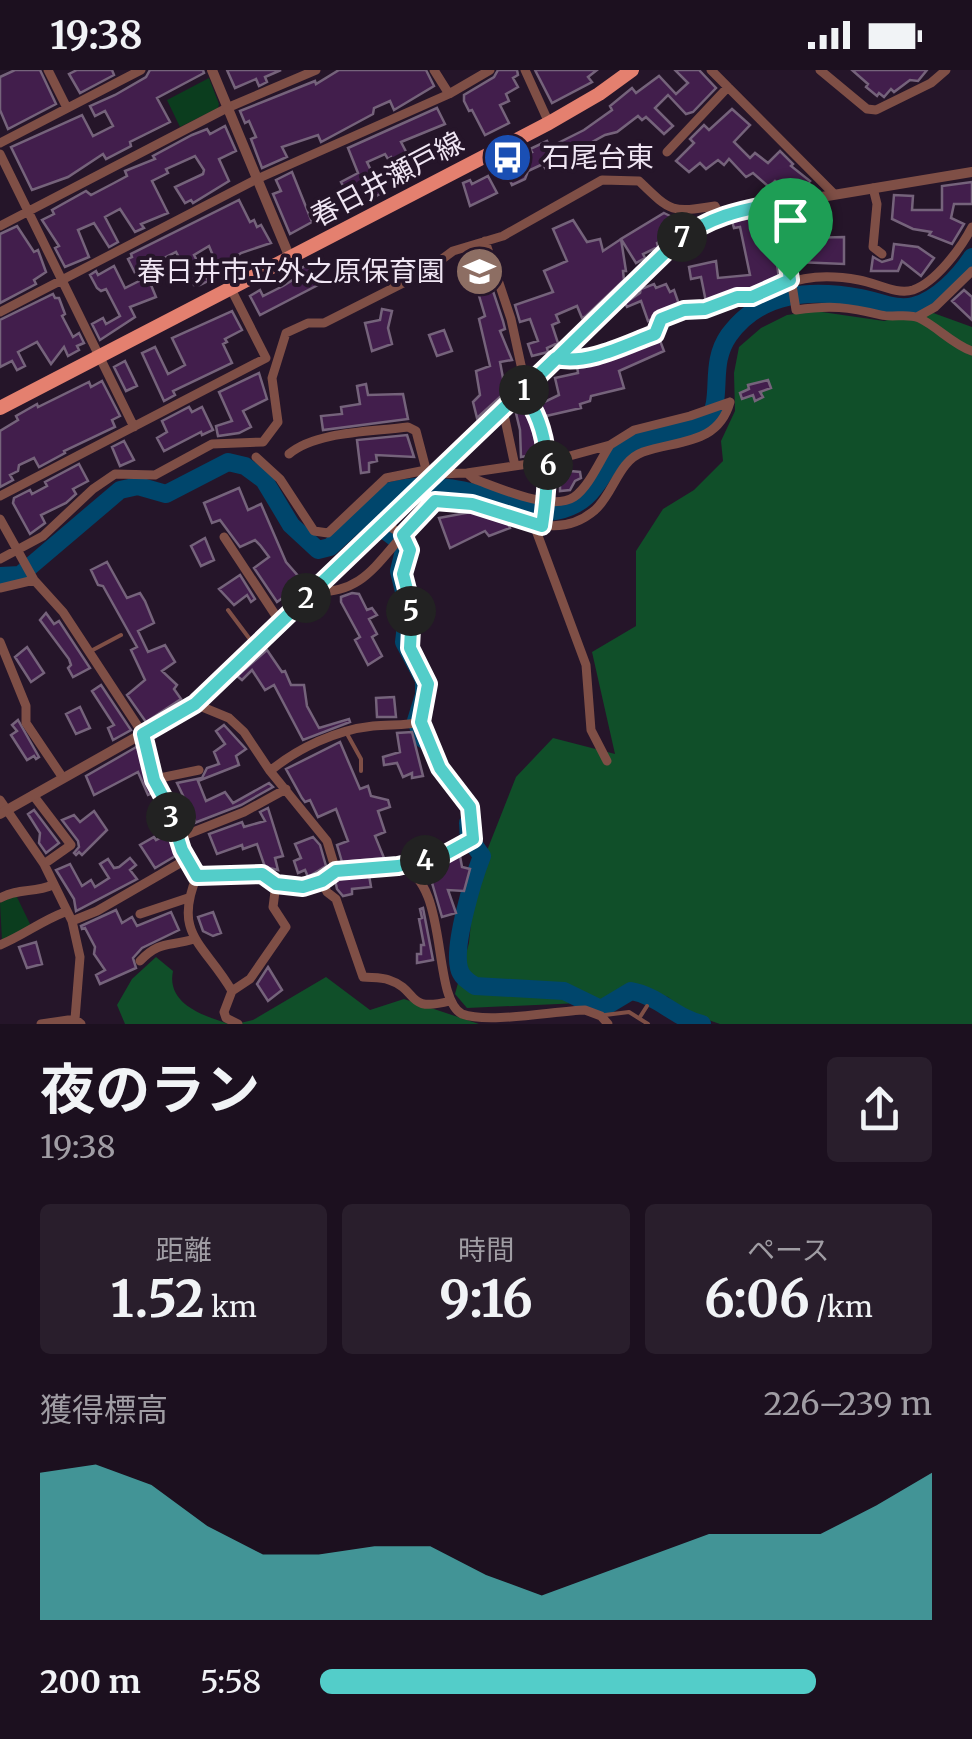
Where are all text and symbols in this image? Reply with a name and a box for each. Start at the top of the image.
text: 19:38 [50,12,143,59]
street label: 春日井瀬戸線 [304,124,470,234]
bus stop icon: 石尾台東 [481,131,533,183]
place label: 石尾台東 [542,139,654,175]
pin [748,178,833,281]
icon: arrive [763,193,818,248]
pin: 7 [657,212,707,262]
text: 7 [674,219,690,255]
school or university icon: 春日井市立外之原保育園 [454,245,506,297]
place label: 春日井市立外之原保育園 [137,253,445,289]
pin: 1 [499,365,549,415]
text: 1 [518,372,530,408]
pin: 6 [523,440,573,490]
text: 6 [539,447,557,483]
pin: 2 [281,573,331,623]
text: 2 [298,580,314,616]
pin: 5 [386,586,436,636]
text: 5 [403,593,419,629]
pin: 3 [146,792,196,842]
text: 3 [163,799,179,835]
pin: 4 [400,835,450,885]
text: 4 [416,842,434,878]
text: 夜のラン [40,1055,260,1124]
button: share [827,1057,932,1162]
text: 19:38 [40,1127,115,1167]
text: 距離 [156,1232,212,1268]
text: 時間 [458,1232,514,1268]
text: ペース [747,1232,830,1268]
text: 1.52 [111,1268,205,1331]
text: 9:16 [439,1268,533,1331]
text: 6:06 [704,1268,810,1331]
text: km [205,1289,257,1325]
text: /km [810,1289,873,1325]
text: 226–239 m [763,1384,932,1424]
text: 獲得標高 [40,1390,168,1430]
text: 200 m [40,1662,141,1702]
text: 5:58 [200,1662,261,1702]

